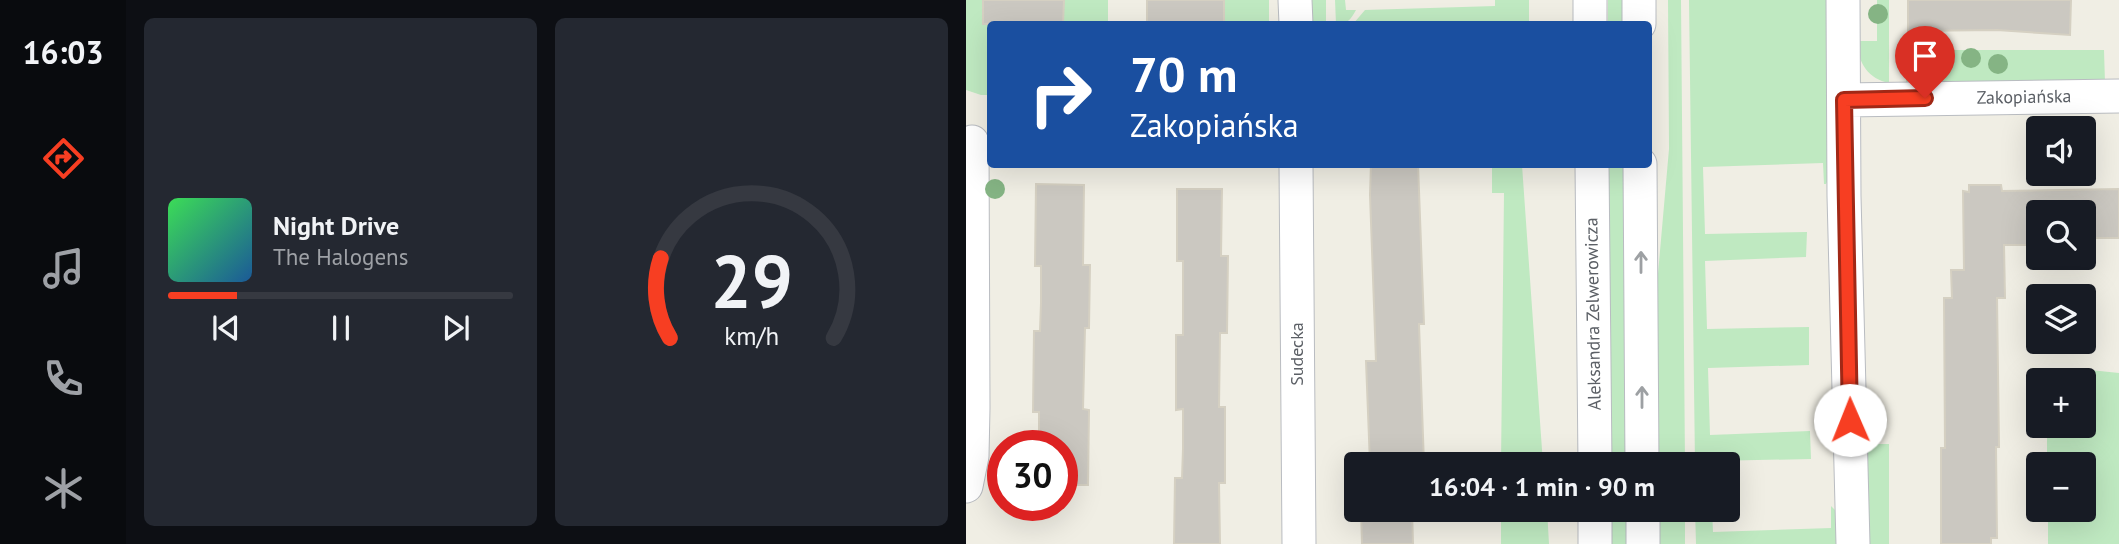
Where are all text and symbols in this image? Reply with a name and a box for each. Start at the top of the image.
pin [1895,26,1955,98]
text: 16:03 [22,31,104,73]
icon: arrive [1906,37,1944,75]
text: 70 m [1130,42,1237,106]
icon: right [1015,49,1106,140]
street label: Zakopiańska [1976,84,2072,109]
text: Zakopiańska [1130,104,1299,146]
map controls [2026,116,2096,522]
button: sound [2026,116,2096,186]
icon: directions [39,134,88,183]
button: search [2026,200,2096,270]
text: Night Drive [273,209,399,242]
street label: Aleksandra Zelwerowicza [1579,217,1606,411]
text: 29 [710,234,793,328]
text: The Halogens [273,242,408,271]
icon: music [39,244,88,293]
one-way arrow [1634,250,1648,273]
button: layers [2026,284,2096,354]
icon: previous [207,309,245,347]
icon: pause [322,309,360,347]
icon: next [437,309,475,347]
text: km/h [724,320,779,352]
street label: Sudecka [1285,322,1308,386]
icon: phone [39,354,88,403]
button: + [2026,368,2096,438]
position arrow [1813,383,1887,457]
one-way arrow [1635,386,1649,409]
speed limit sign: 30 [987,430,1078,521]
button: − [2026,452,2096,522]
icon: climate [39,464,88,513]
text: 16:04 · 1 min · 90 m [1429,470,1655,503]

